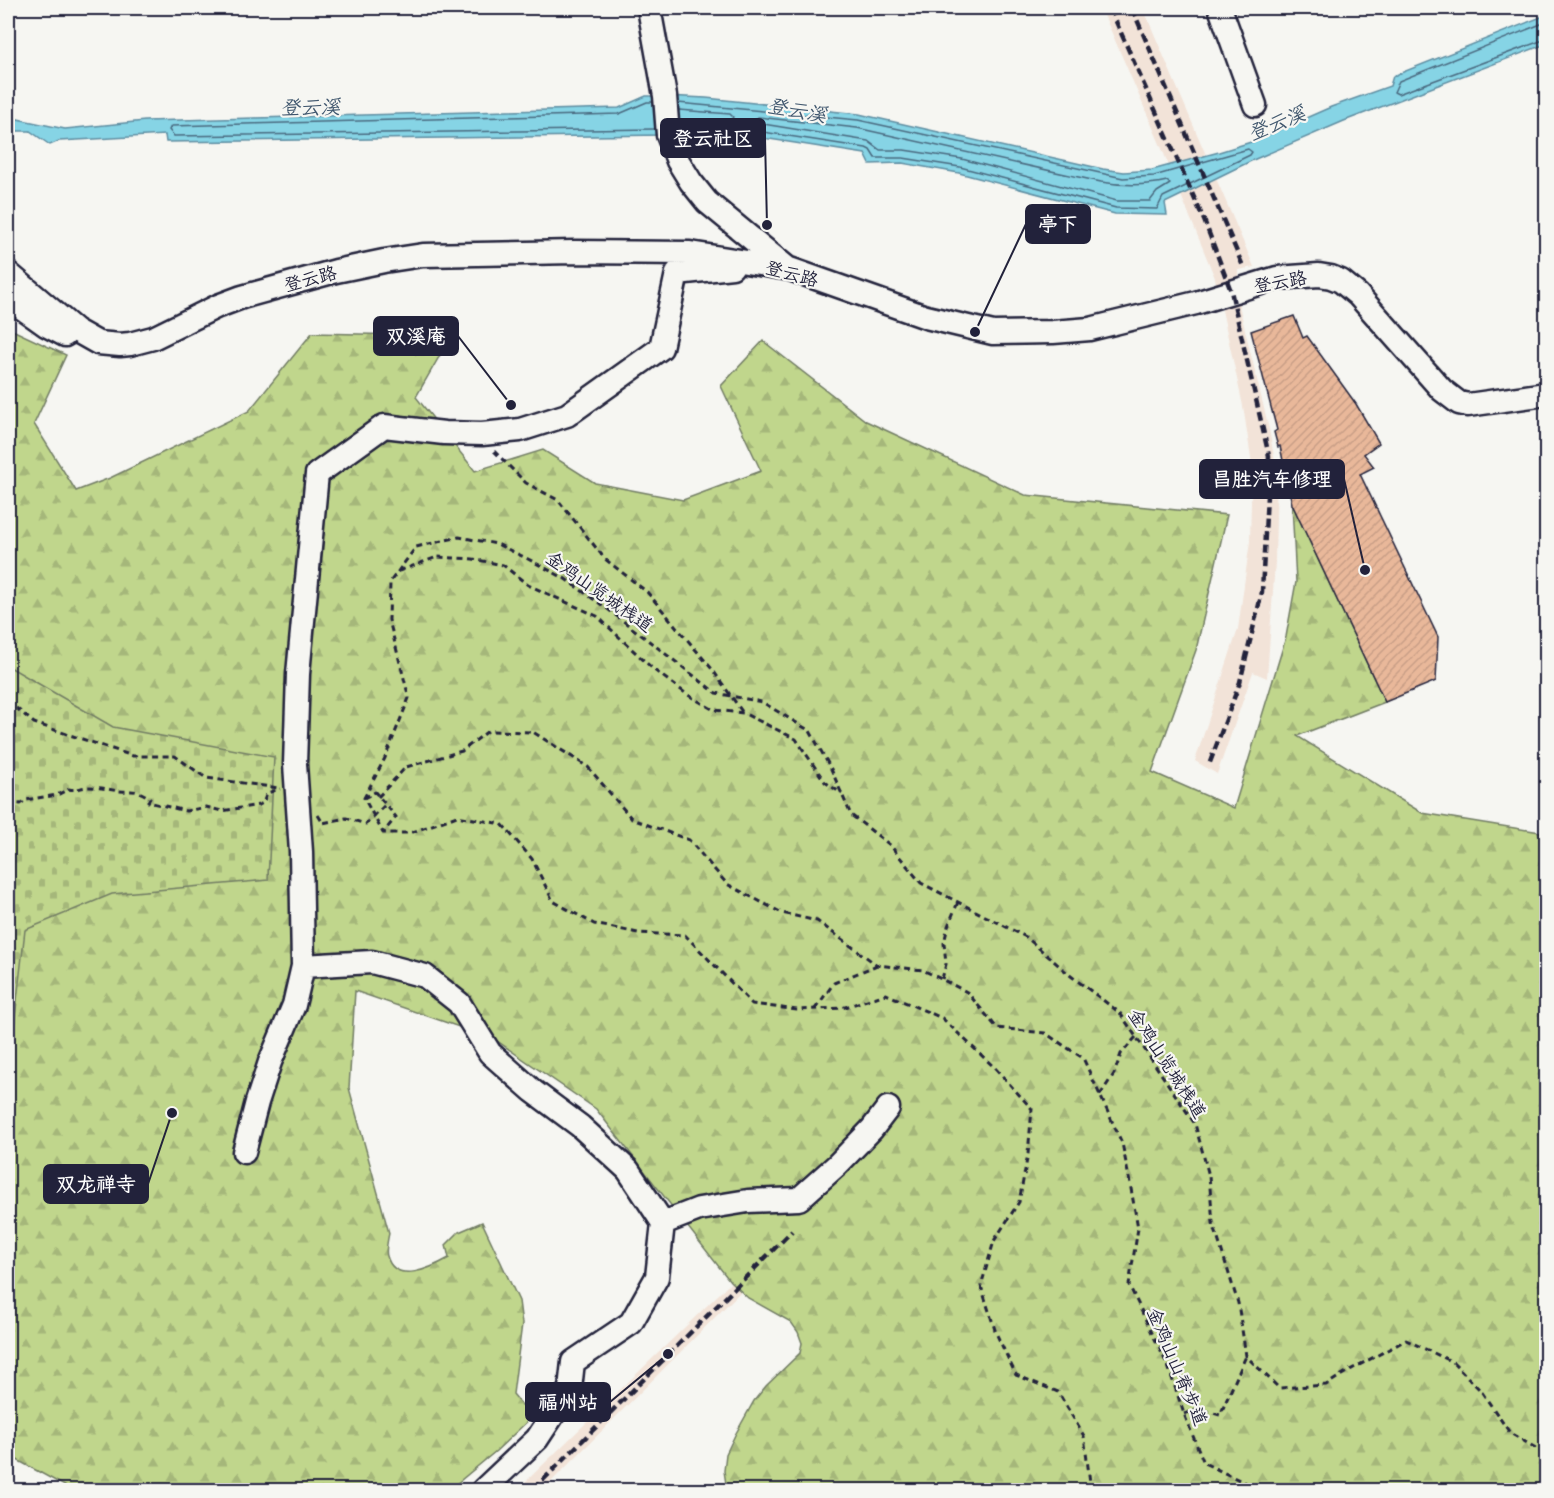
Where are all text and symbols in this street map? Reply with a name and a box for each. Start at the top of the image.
water label: 登云溪 [765,91,830,127]
water label: 登云溪 [280,92,341,120]
water label: 登云溪 [1243,98,1310,145]
callout: 登云社区 [661,119,765,157]
text: 登云社区 [673,124,753,150]
callout: 亭下 [1026,205,1090,243]
text: 亭下 [1038,210,1078,236]
street label: 登云路 [763,254,821,292]
street label: 登云路 [281,259,339,297]
street label: 登云路 [1251,264,1309,298]
callout: 双溪庵 [374,317,458,355]
text: 双溪庵 [386,322,446,348]
callout: 昌胜汽车修理 [1200,460,1344,498]
text: 昌胜汽车修理 [1212,465,1332,491]
street label: 金鸡山览城栈道 [542,545,658,637]
street label: 金鸡山览城栈道 [1124,1004,1212,1122]
callout: 双龙禅寺 [44,1165,148,1203]
text: 双龙禅寺 [56,1170,136,1196]
street label: 金鸡山山脊步道 [1142,1303,1214,1429]
callout: 福州站 [526,1383,610,1421]
text: 福州站 [538,1388,598,1414]

